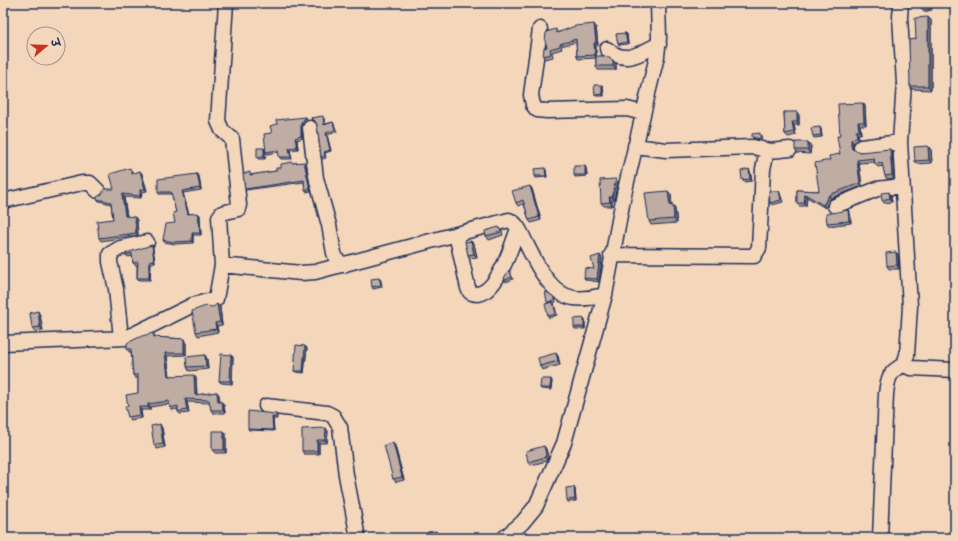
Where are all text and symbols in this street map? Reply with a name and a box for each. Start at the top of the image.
north arrow [26,26,66,66]
text: उ [46,36,64,50]

